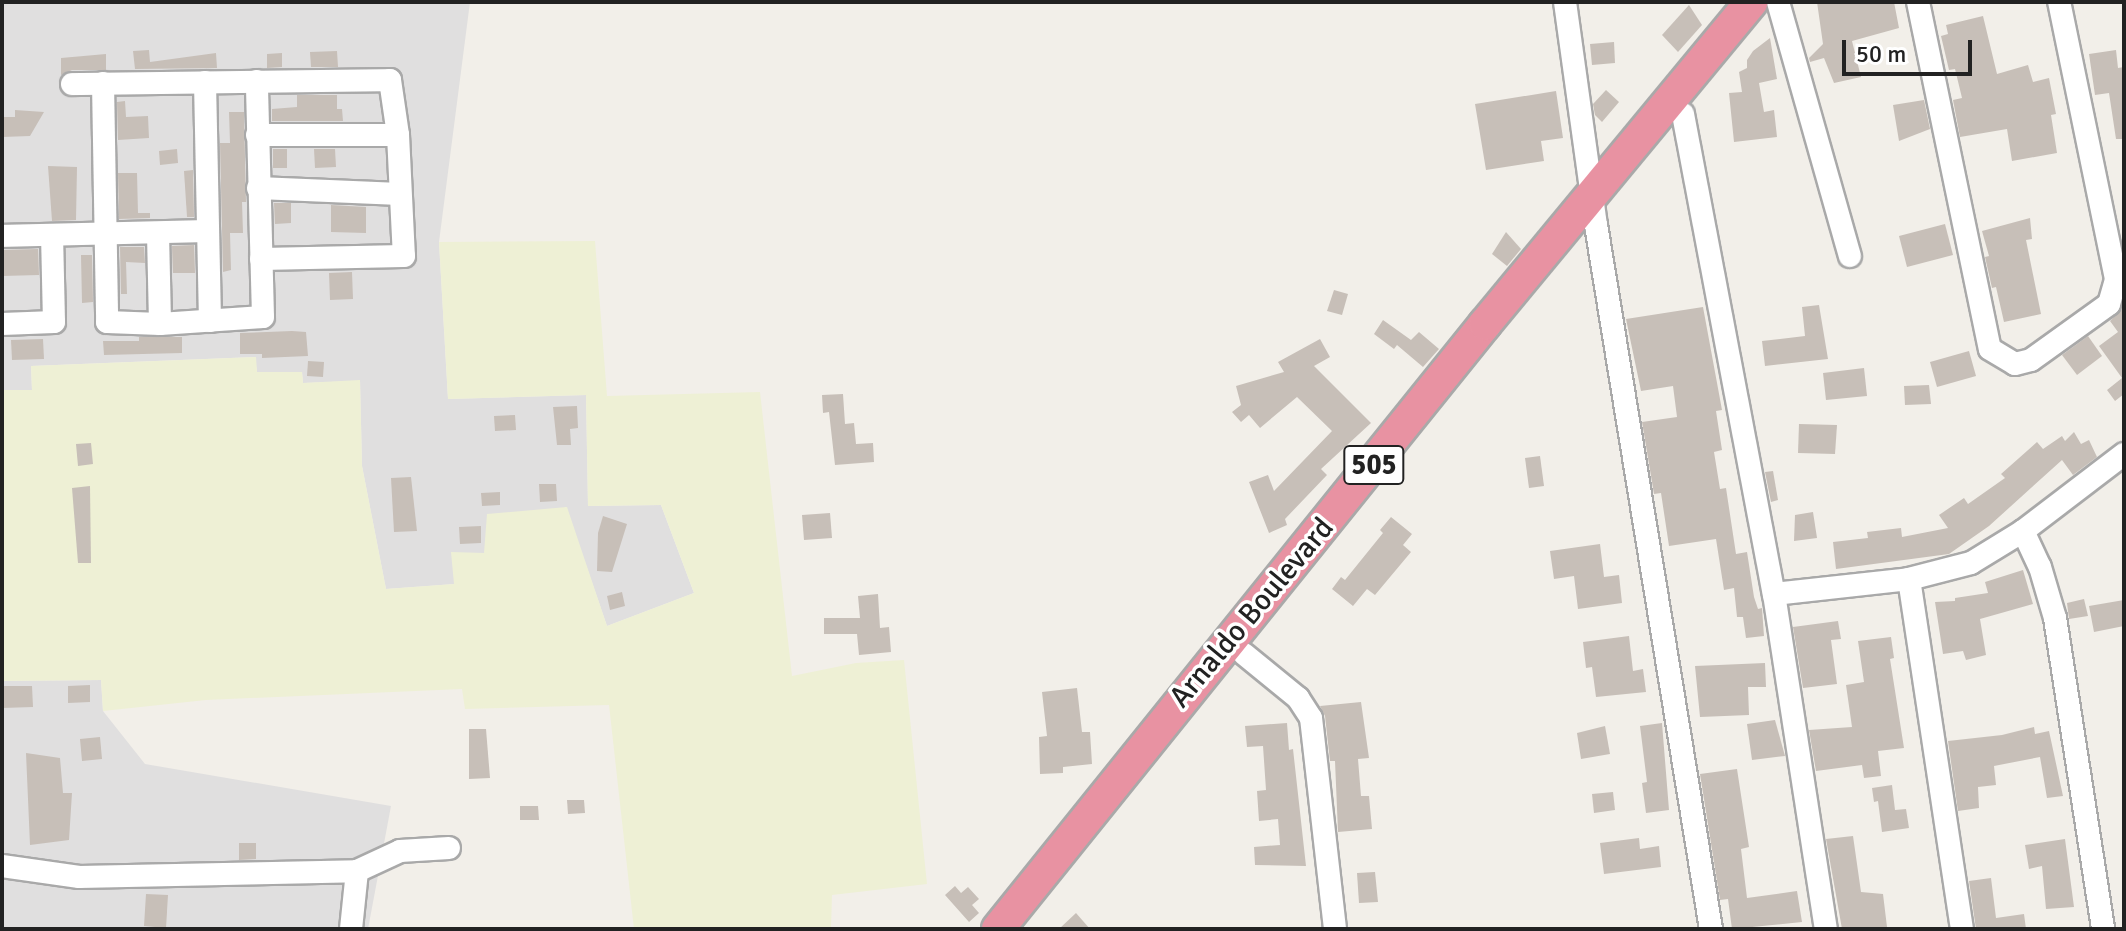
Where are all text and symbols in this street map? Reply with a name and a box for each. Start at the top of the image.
scale bar [1846,24,1976,74]
text: 50 m [1856,39,1906,69]
road number: 505 [1342,441,1406,489]
street label: Arnaldo Boulevard [1162,511,1342,715]

